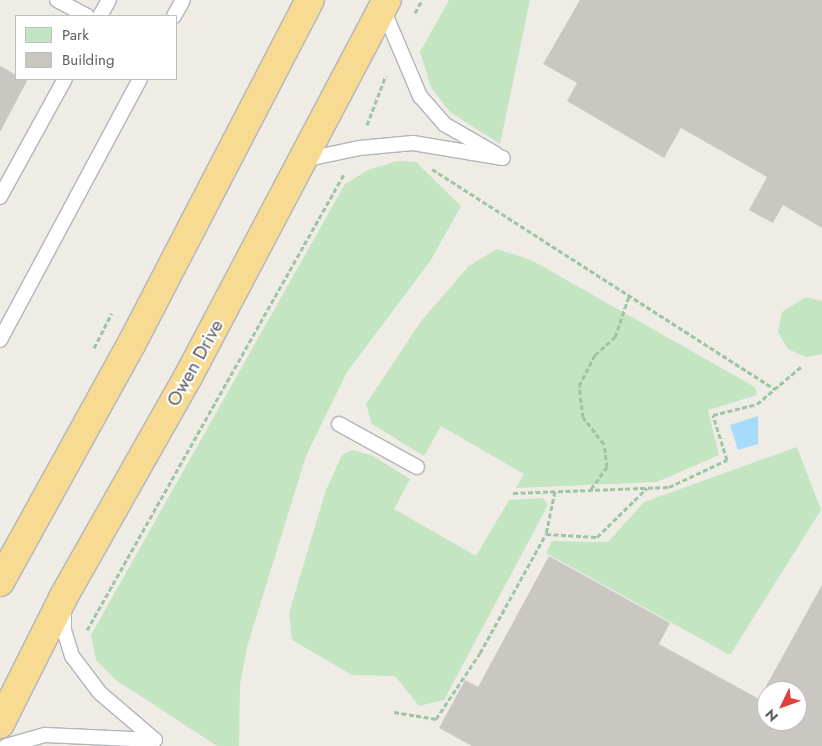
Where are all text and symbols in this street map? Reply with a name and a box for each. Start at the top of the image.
legend [15,15,178,80]
text: Park [62,24,89,46]
text: Building [62,49,114,71]
street label: Owen Drive [162,316,228,410]
north arrow [757,681,807,731]
text: N [760,705,783,726]

